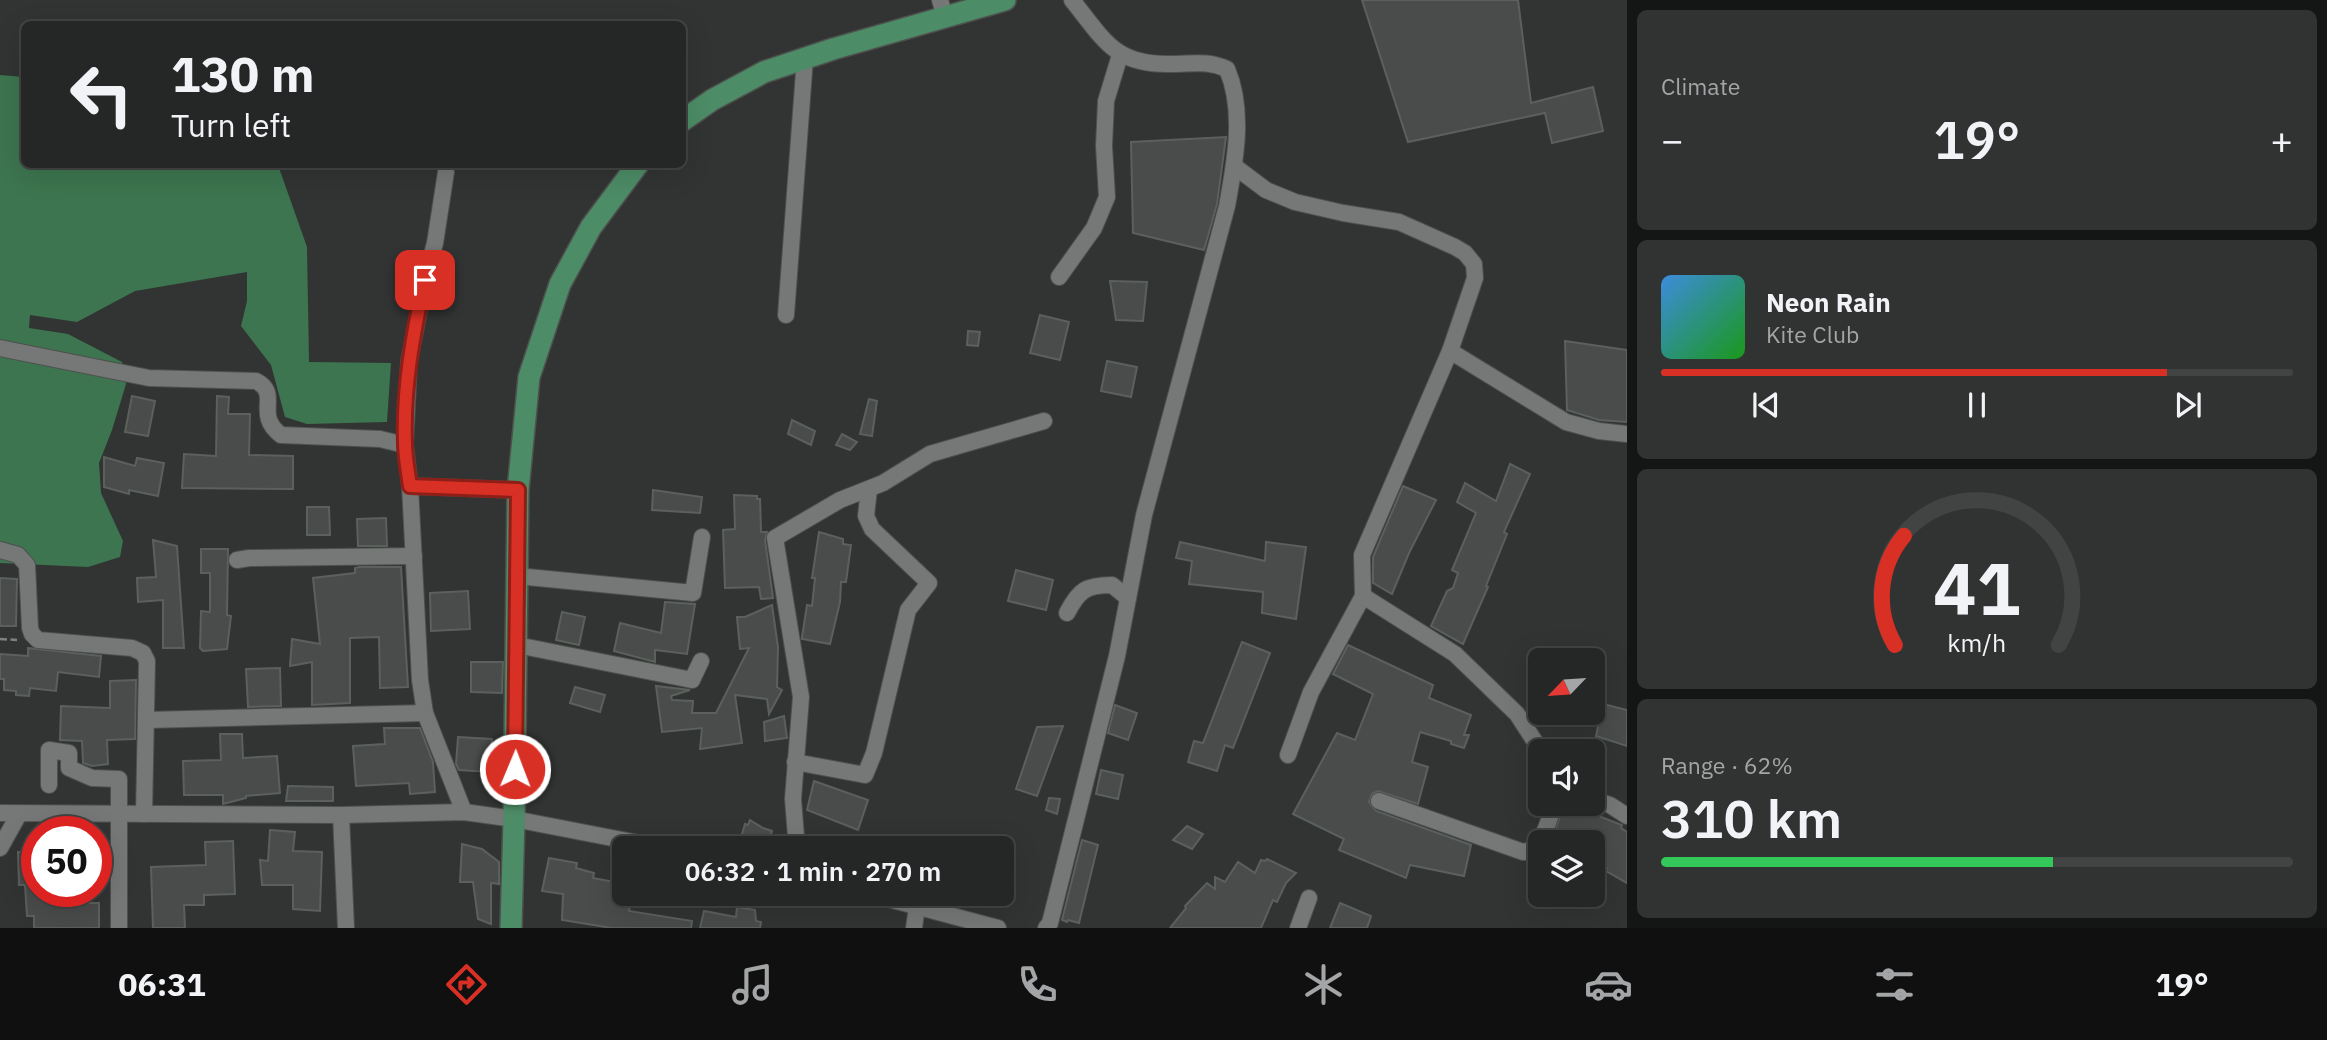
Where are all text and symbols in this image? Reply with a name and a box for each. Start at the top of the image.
text: 130 m [171,42,315,105]
icon: left [56,49,147,140]
text: Climate [1661,71,1740,101]
text: Turn left [171,104,291,146]
text: 19° [1934,106,2020,173]
text: − [1661,115,1684,164]
text: + [2270,115,2293,164]
pin [395,250,455,310]
icon: arrive [406,261,444,299]
text: Neon Rain [1766,285,1891,319]
text: Kite Club [1766,319,1859,349]
icon: previous [1747,386,1785,424]
icon: pause [1958,386,1996,424]
icon: next [2169,386,2207,424]
text: 41 [1933,540,2021,635]
text: km/h [1948,626,2006,659]
north arrow [1528,648,1605,724]
map controls [1528,648,1605,907]
position arrow [478,732,552,806]
button: sound [1528,739,1605,816]
text: Range · 62% [1661,750,1793,780]
text: 310 km [1661,785,1842,852]
speed limit sign: 50 [21,816,112,907]
button: layers [1528,830,1605,907]
text: 06:32 · 1 min · 270 m [685,854,941,888]
icon: directions [442,960,491,1009]
icon: music [728,960,777,1009]
icon: phone [1013,960,1062,1009]
icon: climate [1299,960,1348,1009]
icon: car [1584,960,1633,1009]
icon: filters [1870,960,1919,1009]
text: 06:31 [118,963,206,1005]
text: 19° [2155,963,2209,1005]

